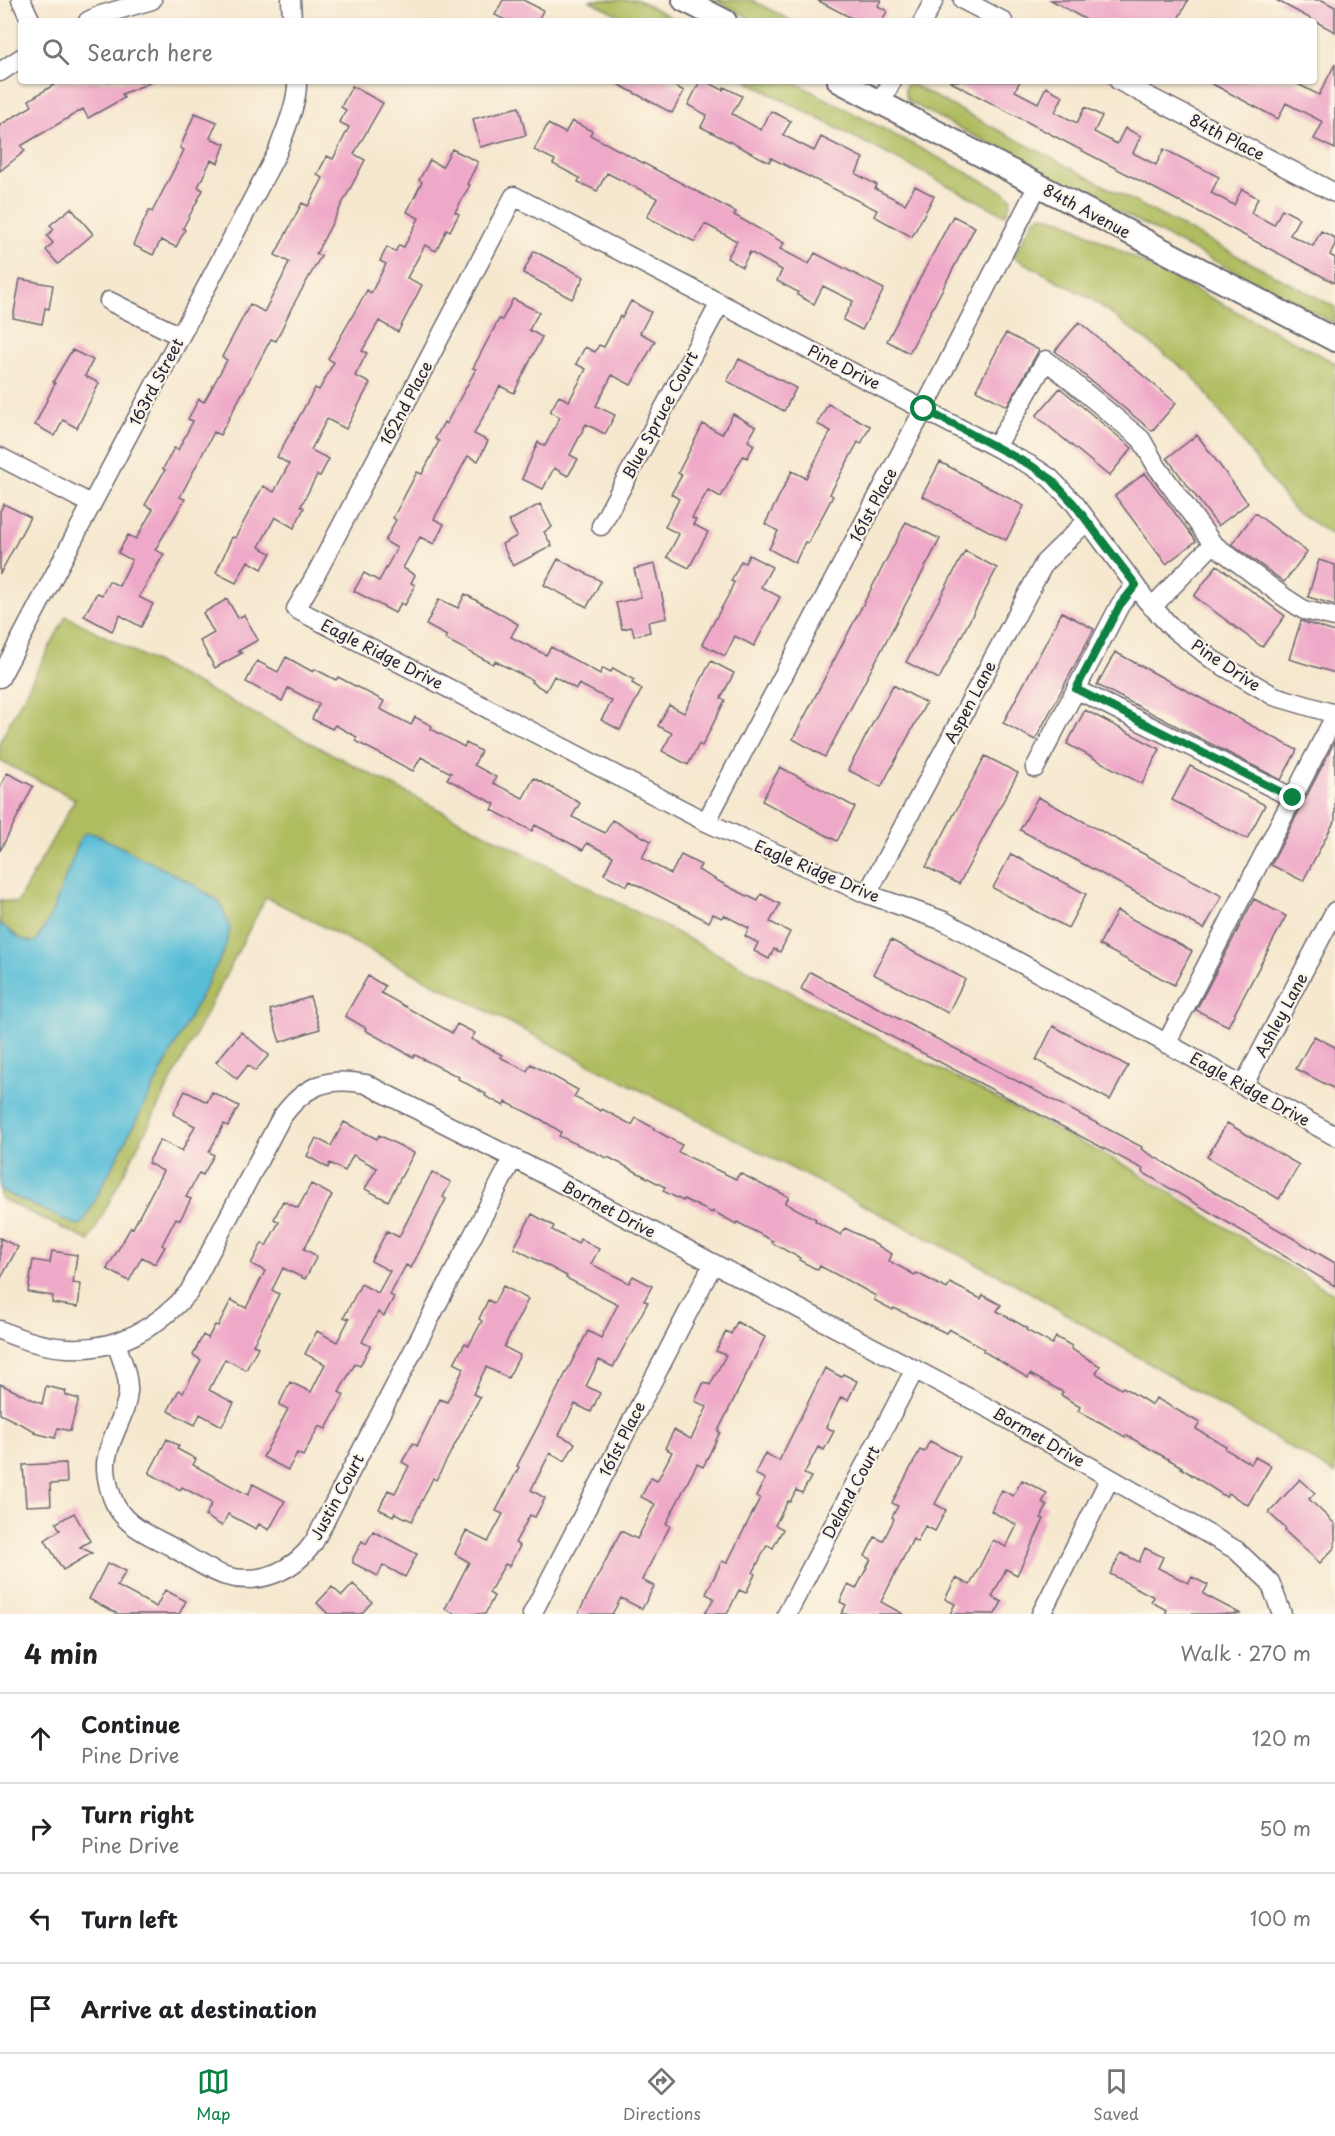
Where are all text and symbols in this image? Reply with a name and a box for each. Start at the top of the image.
search box [18,18,1317,84]
icon: search [39,35,72,68]
text: Search here [87,35,213,68]
street label: 84th Place [1186,107,1269,165]
street label: 84th Avenue [1039,177,1136,243]
street label: 163rd Street [122,333,189,430]
street label: Pine Drive [804,338,885,395]
street label: Blue Spruce Court [615,346,703,483]
street label: 162nd Place [373,356,437,449]
route start [910,395,936,421]
street label: 161st Place [842,463,902,546]
street label: Eagle Ridge Drive [317,612,448,694]
street label: Pine Drive [1187,632,1266,696]
street label: Aspen Lane [937,656,1001,747]
route end [1279,784,1305,810]
street label: Eagle Ridge Drive [751,833,884,907]
street label: Ashley Lane [1248,968,1313,1061]
street label: Eagle Ridge Drive [1186,1045,1315,1131]
street label: Bormet Drive [559,1173,660,1243]
street label: 161st Place [592,1397,650,1480]
street label: Bormet Drive [989,1400,1090,1472]
street label: Deland Court [815,1440,885,1542]
street label: Justin Court [303,1449,369,1544]
text: 4 min [24,1634,98,1673]
text: Walk · 270 m [1180,1638,1311,1668]
text: Continue [81,1707,180,1740]
icon: ahead [24,1722,57,1755]
text: 120 m [1252,1723,1311,1753]
text: Pine Drive [81,1740,179,1770]
text: Turn right [81,1797,194,1830]
icon: right [24,1812,57,1845]
text: 50 m [1259,1813,1311,1843]
text: Pine Drive [81,1830,179,1860]
icon: left [24,1902,57,1935]
text: Turn left [81,1902,178,1935]
text: 100 m [1250,1903,1311,1933]
icon: arrive [24,1992,57,2025]
text: Arrive at destination [81,1992,317,2025]
tab: Map [196,2065,230,2125]
tab: Directions [623,2065,701,2125]
tab: Saved [1093,2065,1139,2125]

